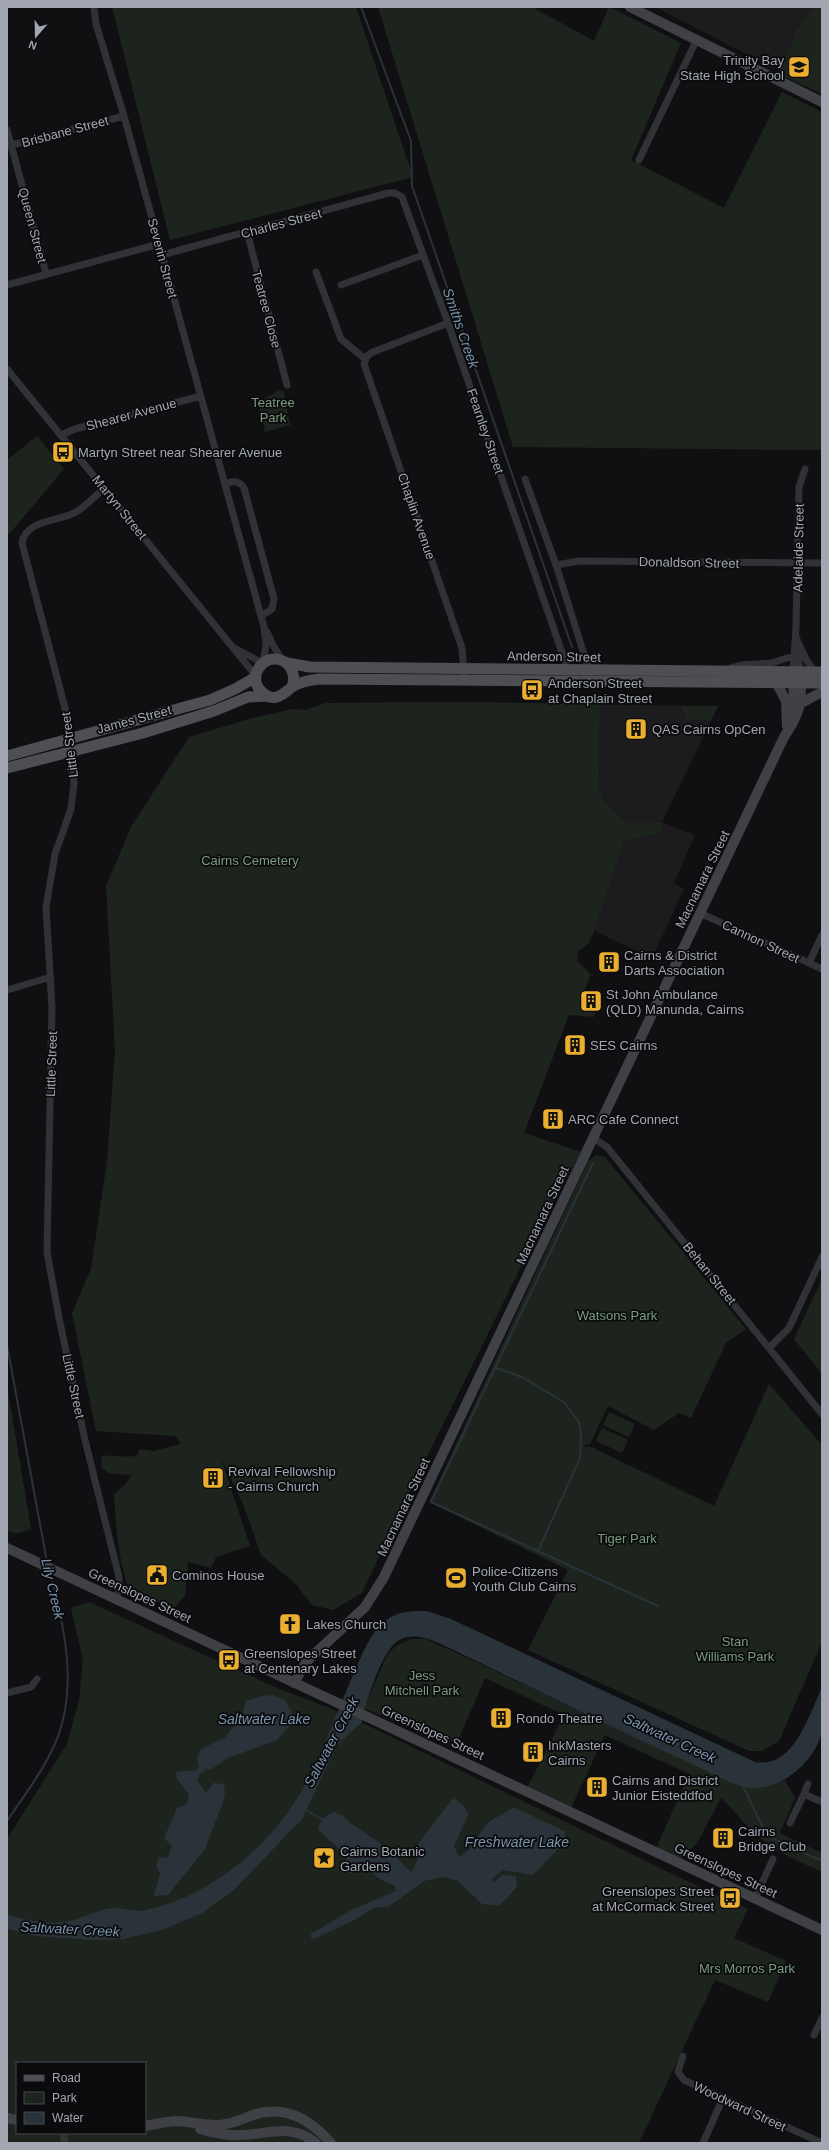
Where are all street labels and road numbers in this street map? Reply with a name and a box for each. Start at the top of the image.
street label: Brisbane Street [20,113,111,150]
street label: Queen Street [15,186,50,265]
street label: Charles Street [239,205,324,241]
street label: Severin Street [145,216,181,300]
street label: Teatree Close [249,268,284,350]
street label: Fearnley Street [464,387,507,476]
street label: Shearer Avenue [84,395,178,434]
street label: Chaplin Avenue [395,471,438,562]
street label: Martyn Street [89,472,150,543]
street label: Adelaide Street [790,503,807,593]
street label: Donaldson Street [639,554,740,571]
street label: Anderson Street [507,648,601,665]
street label: James Street [95,702,173,737]
street label: Little Street [58,711,81,778]
street label: Macnamara Street [672,828,733,931]
street label: Cannon Street [720,917,802,966]
street label: Little Street [43,1031,60,1097]
street label: Macnamara Street [513,1163,572,1267]
street label: Behan Street [680,1239,740,1308]
street label: Little Street [59,1352,88,1420]
street label: Macnamara Street [374,1455,433,1559]
street label: Greenslopes Street [86,1565,194,1626]
street label: Greenslopes Street [379,1702,487,1763]
street label: Greenslopes Street [672,1840,780,1901]
street label: Woodward Street [691,2078,789,2135]

